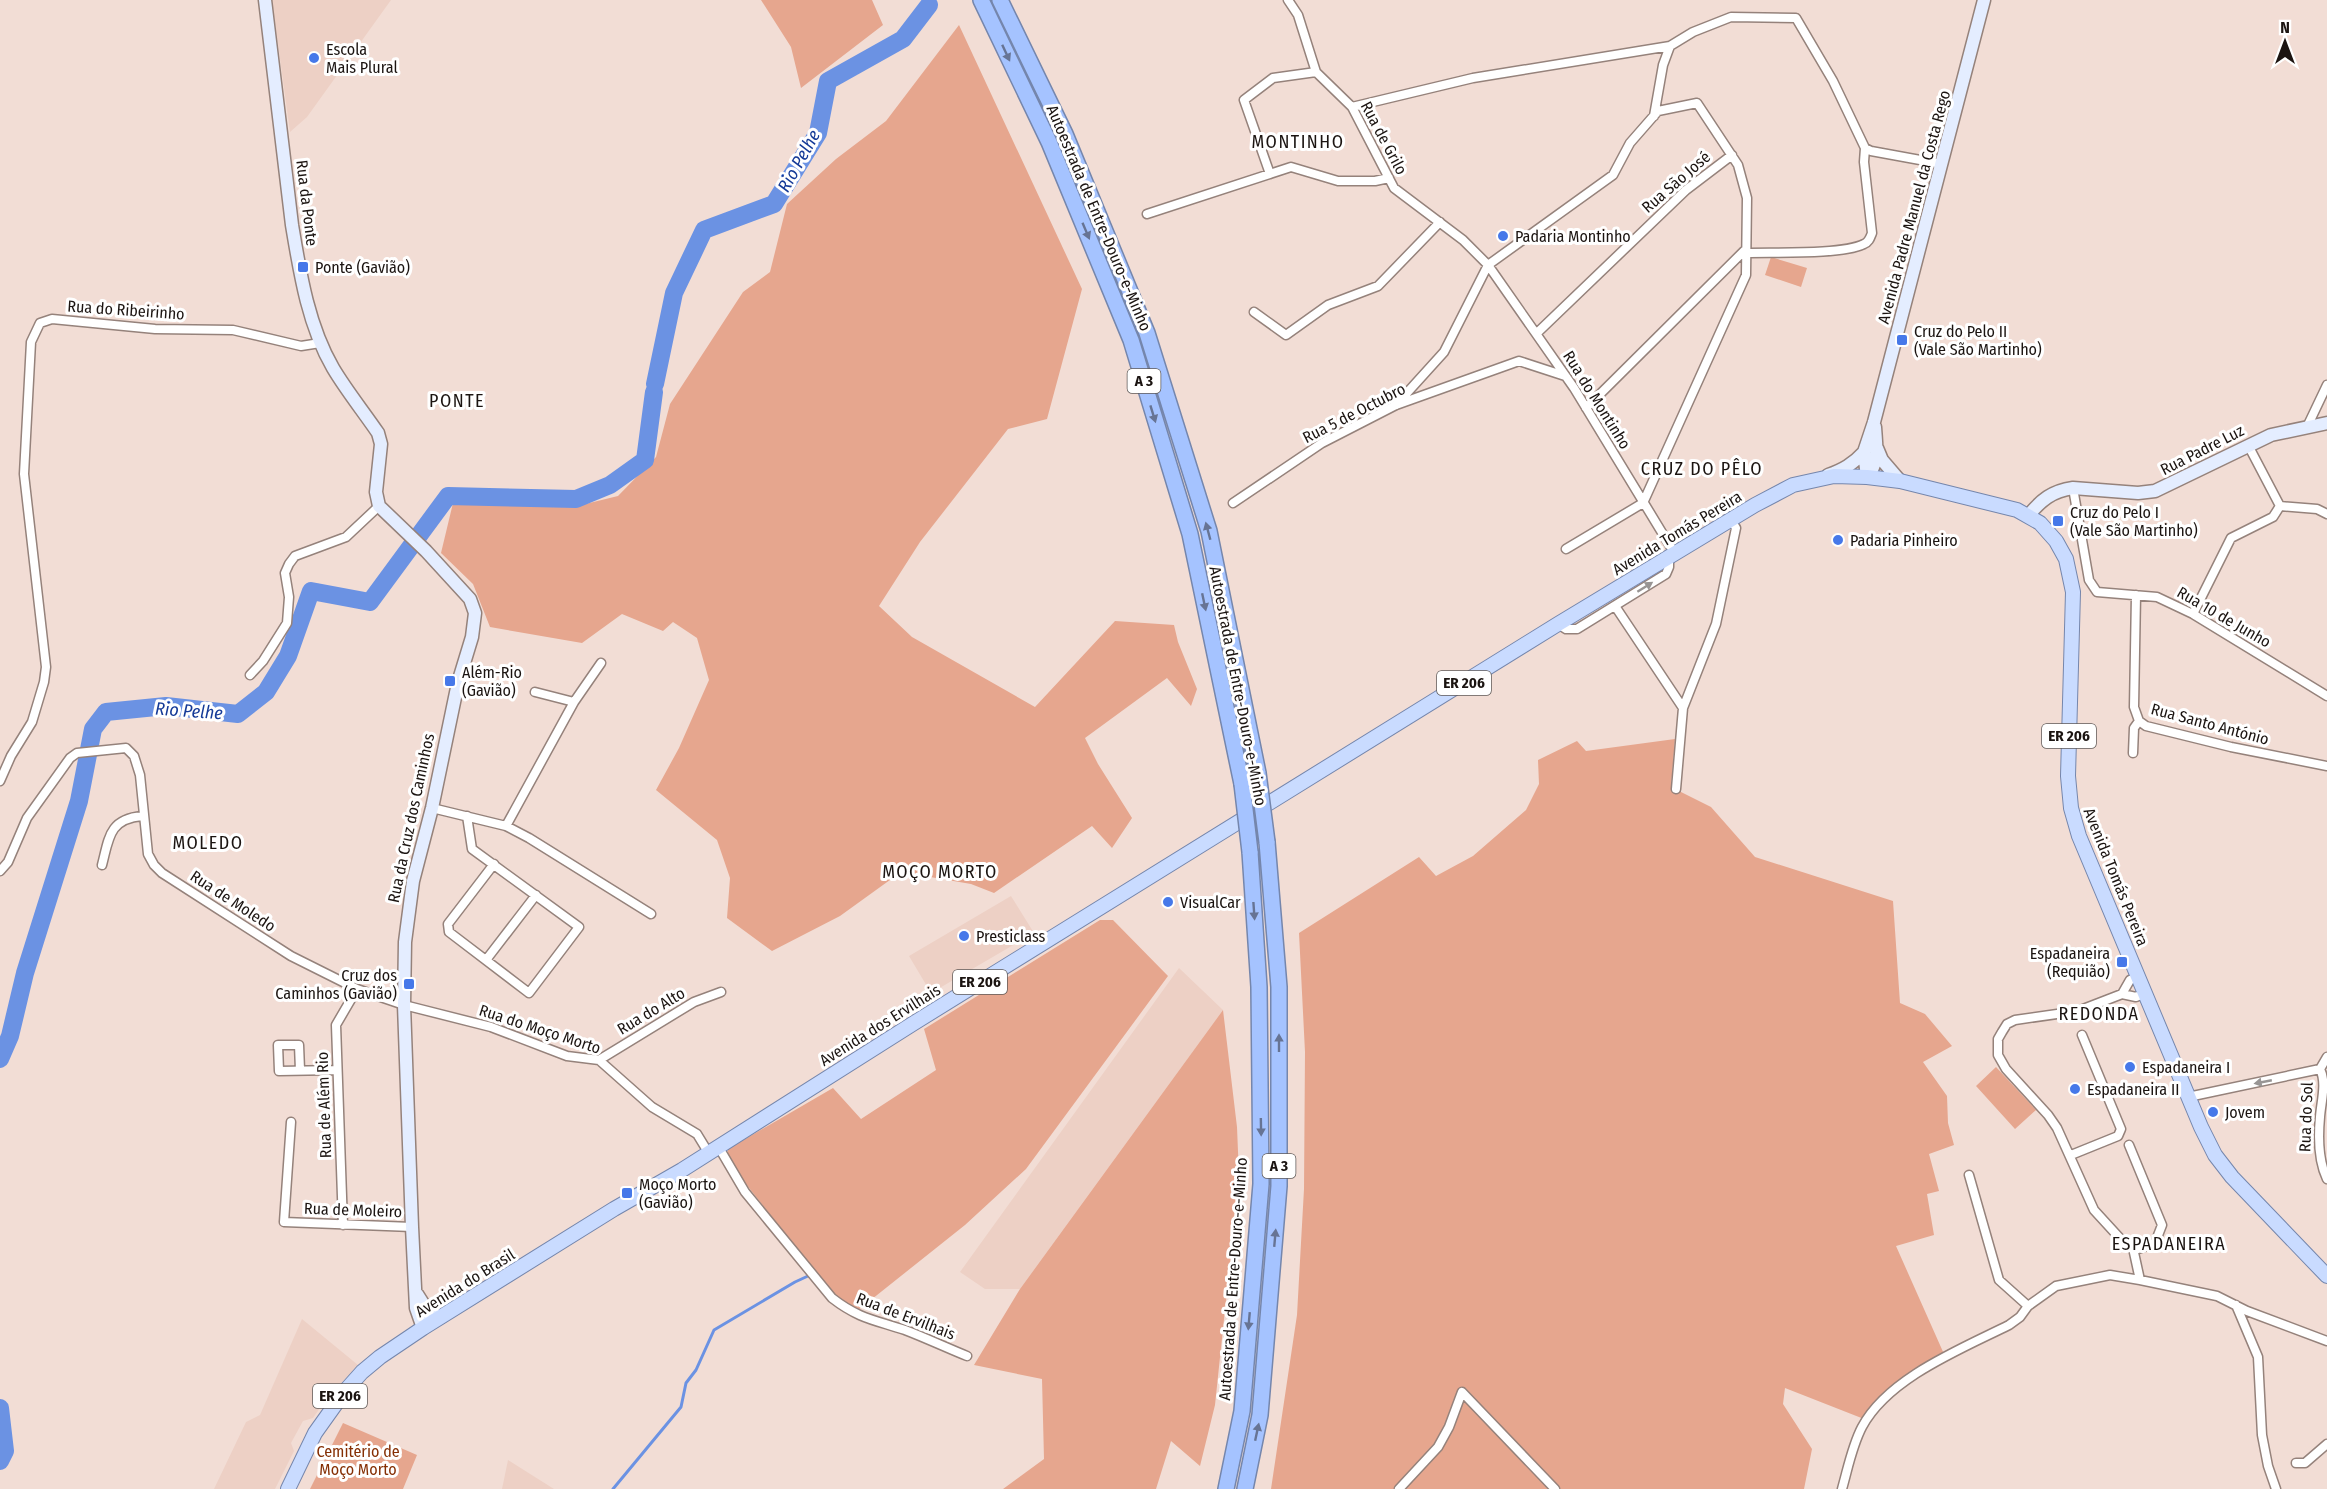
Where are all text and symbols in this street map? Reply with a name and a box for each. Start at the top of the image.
north arrow [2255,12,2315,72]
text: N [2280,18,2290,37]
place label: Escola Mais Plural [326,40,398,77]
one-way arrow [1002,44,1011,61]
marker: Escola Mais Plural [307,51,321,65]
street label: Avenida Padre Manuel da Costa Rego [1874,88,1954,326]
street label: Rua de Grilo [1357,98,1411,178]
street label: Autoestrada de Entre-Douro-e-Minho [1043,102,1155,334]
water label: Rio Pelhe [773,126,825,196]
district label: MONTINHO [1251,131,1345,153]
street label: Rua São José [1638,147,1714,217]
street label: Rua da Ponte [292,159,322,247]
one-way arrow [1082,222,1091,240]
place label: Padaria Montinho [1515,227,1631,246]
marker: Padaria Montinho [1496,229,1510,243]
place label: Ponte (Gavião) [315,258,410,277]
marker: Ponte (Gavião) [296,260,310,274]
street label: Rua do Ribeirinho [67,296,185,324]
place label: Cruz do Pelo II (Vale São Martinho) [1914,322,2042,359]
marker: Cruz do Pelo II (Vale São Martinho) [1895,333,1909,347]
street label: Rua do Montinho [1559,347,1635,453]
road number: A 3 [1128,369,1160,393]
street label: Rua 5 de Octubro [1300,379,1408,447]
district label: PONTE [429,390,485,412]
one-way arrow [1149,405,1159,423]
street label: Rua Padre Luz [2157,421,2247,479]
district label: CRUZ DO PÊLO [1641,458,1763,480]
street label: Avenida Tomás Pereira [1609,487,1745,579]
place label: Cruz do Pelo I (Vale São Martinho) [2070,503,2198,540]
marker: Cruz do Pelo I (Vale São Martinho) [2051,514,2065,528]
one-way arrow [1203,522,1212,540]
place label: Padaria Pinheiro [1850,531,1958,550]
marker: Padaria Pinheiro [1831,533,1845,547]
street label: Autoestrada de Entre-Douro-e-Minho [1205,565,1271,807]
one-way arrow [1637,582,1653,593]
street label: Rua 10 de Junho [2174,582,2274,652]
one-way arrow [1200,592,1209,611]
place label: Além-Rio (Gavião) [462,663,522,700]
road number: ER 206 [1437,671,1491,695]
marker: Além-Rio (Gavião) [443,674,457,688]
water label: Rio Pelhe [154,698,224,724]
street label: Rua Santo António [2149,699,2271,749]
road number: ER 206 [2042,724,2096,748]
street label: Rua da Cruz dos Caminhos [384,731,438,904]
street label: Avenida Tomás Pereira [2080,805,2152,949]
district label: MOLEDO [172,832,244,854]
district label: MOÇO MORTO [882,861,998,883]
street label: Rua de Moledo [187,866,279,936]
place label: VisualCar [1180,893,1241,912]
marker: VisualCar [1161,895,1175,909]
one-way arrow [1249,901,1259,920]
place label: Presticlass [976,927,1046,946]
marker: Presticlass [957,929,971,943]
place label: Espadaneira (Requião) [2030,944,2110,981]
marker: Espadaneira (Requião) [2115,955,2129,969]
place label: Cruz dos Caminhos (Gavião) [275,966,397,1003]
road number: ER 206 [953,970,1007,994]
marker: Cruz dos Caminhos (Gavião) [402,977,416,991]
street label: Avenida dos Ervilhais [816,980,944,1070]
street label: Rua do Alto [614,983,688,1039]
street label: Rua do Moço Morto [477,1000,603,1058]
district label: REDONDA [2058,1003,2140,1025]
one-way arrow [1274,1033,1284,1052]
street label: Rua de Além Rio [313,1051,335,1159]
place label: Espadaneira I [2142,1058,2230,1077]
marker: Espadaneira I [2123,1060,2137,1074]
one-way arrow [2253,1078,2272,1087]
place label: Espadaneira II [2087,1080,2179,1099]
marker: Espadaneira II [2068,1082,2082,1096]
street label: Rua do Sol [2295,1082,2317,1152]
place label: Jovem [2225,1103,2265,1122]
marker: Jovem [2206,1105,2220,1119]
one-way arrow [1256,1117,1266,1136]
road number: A 3 [1262,1154,1296,1178]
street label: Autoestrada de Entre-Douro-e-Minho [1215,1157,1251,1401]
place label: Moço Morto (Gavião) [639,1175,716,1212]
marker: Moço Morto (Gavião) [620,1186,634,1200]
street label: Rua de Moleiro [304,1199,402,1221]
one-way arrow [1270,1228,1280,1247]
district label: ESPADANEIRA [2112,1233,2226,1255]
street label: Avenida do Brasil [412,1245,518,1321]
street label: Rua de Ervilhais [854,1288,958,1344]
one-way arrow [1245,1312,1254,1331]
road number: ER 206 [313,1384,367,1408]
one-way arrow [1253,1422,1262,1441]
park label: Cemitério de Moço Morto [316,1442,400,1479]

